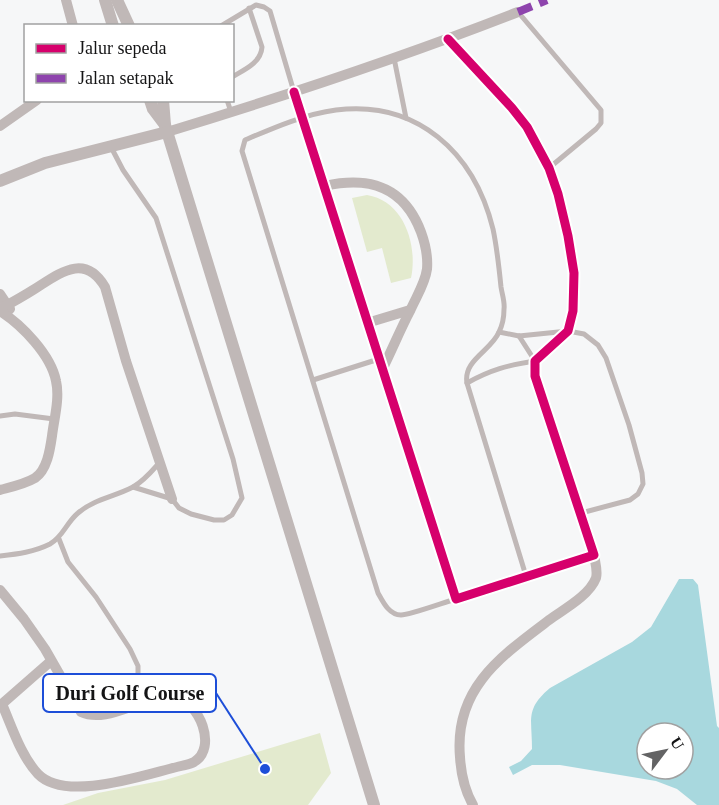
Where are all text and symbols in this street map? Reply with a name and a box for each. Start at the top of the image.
legend [24,24,234,102]
text: Jalur sepeda [78,38,166,58]
text: Jalan setapak [78,68,173,88]
callout: Duri Golf Course [43,674,216,712]
text: Duri Golf Course [56,682,205,704]
north arrow [635,721,695,781]
text: U [667,734,688,753]

